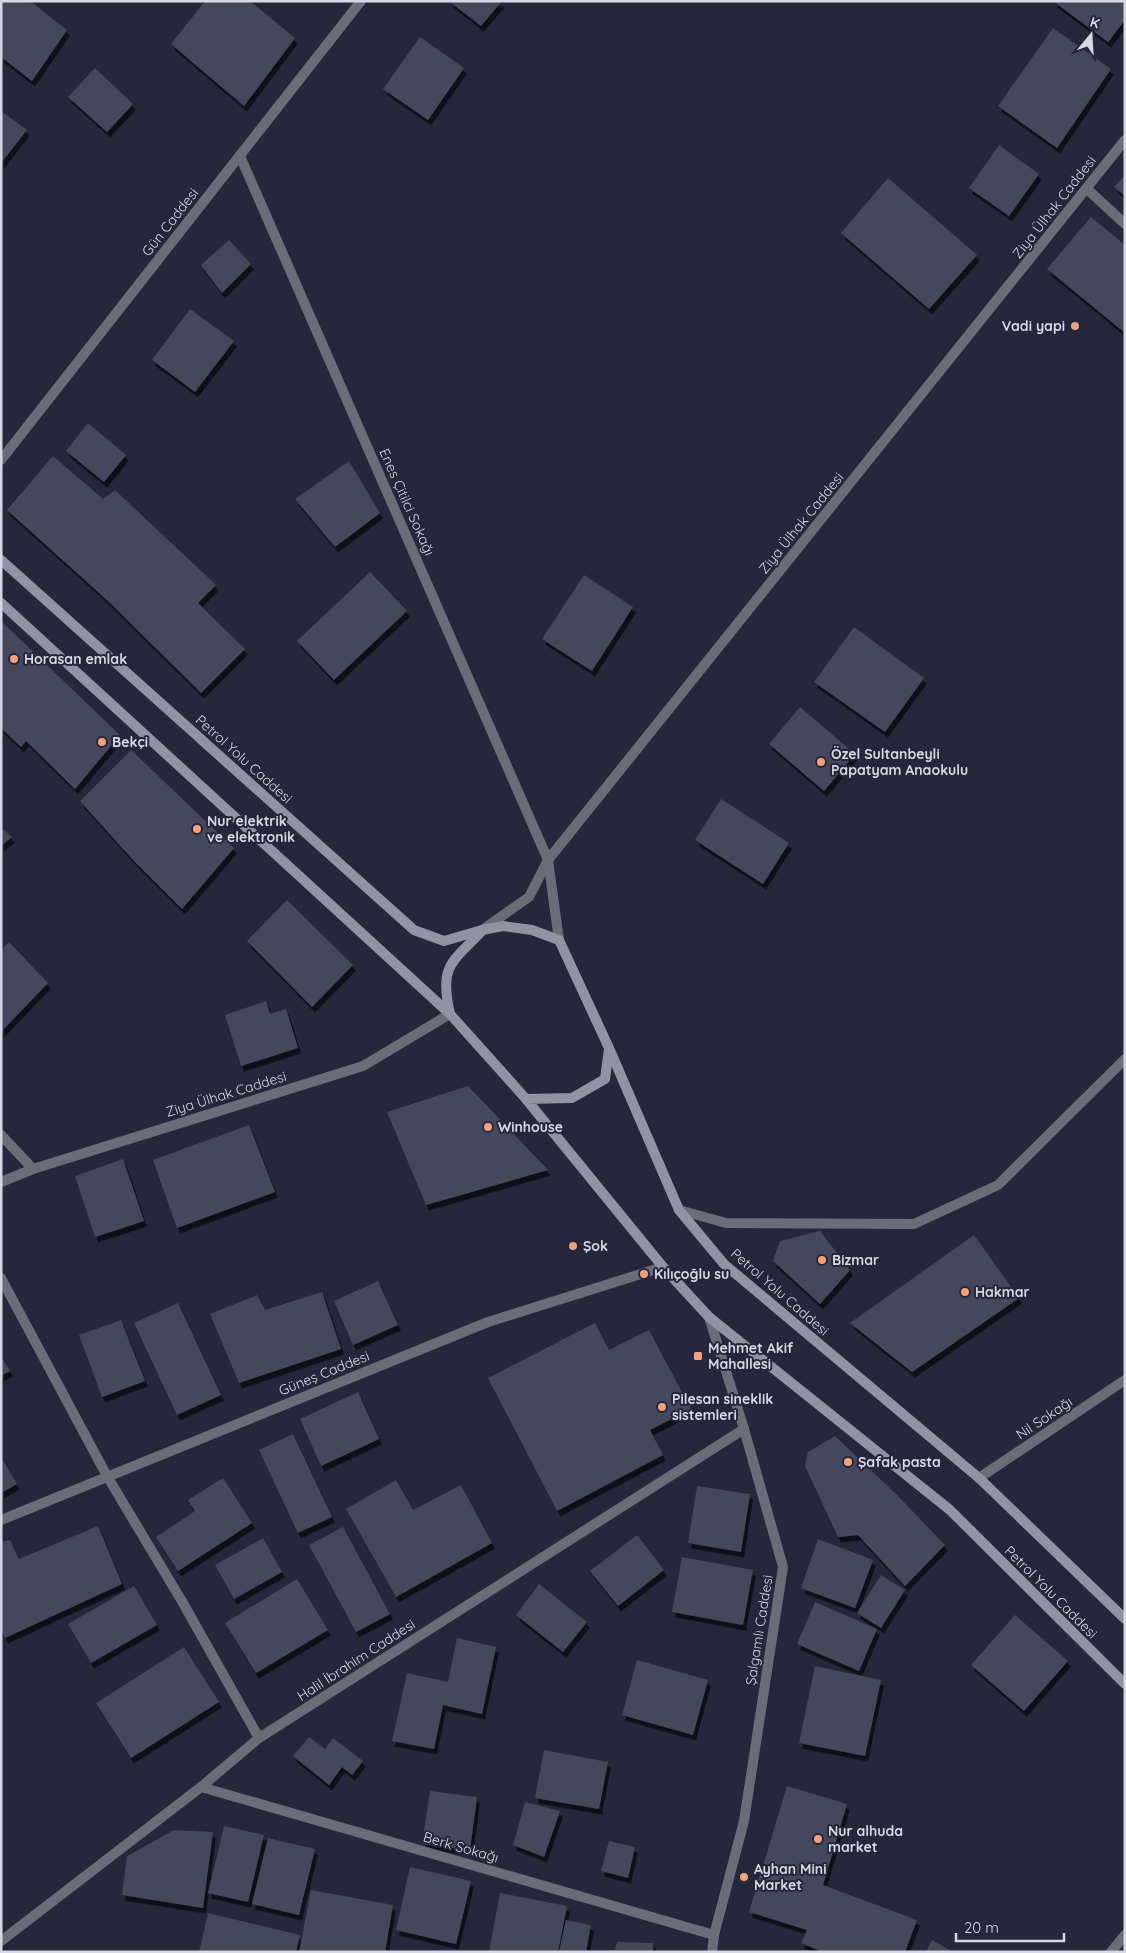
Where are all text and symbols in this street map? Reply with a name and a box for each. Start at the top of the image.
north arrow [1066,10,1116,60]
text: K [1088,13,1102,33]
street label: Ziya Ülhak Caddesi [1008,152,1100,262]
street label: Gün Caddesi [138,184,202,260]
place label: Vadi yapi [1002,317,1065,335]
marker: Vadi yapi [1069,320,1081,332]
street label: Enes Çitilci Sokağı [375,446,439,558]
street label: Ziya Ülhak Caddesi [755,469,847,577]
place label: Horasan emlak [24,650,127,668]
marker: Horasan emlak [8,653,20,665]
street label: Petrol Yolu Caddesi [192,711,296,807]
place label: Bekçi [112,733,148,751]
marker: Bekçi [96,736,108,748]
place label: Özel Sultanbeyli Papatyam Anaokulu [831,745,968,779]
marker: Özel Sultanbeyli Papatyam Anaokulu [815,756,827,768]
place label: Nur elektrik ve elektronik [207,812,295,846]
marker: Nur elektrik ve elektronik [191,823,203,835]
street label: Ziya Ülhak Caddesi [163,1067,289,1121]
place label: Winhouse [498,1118,563,1136]
marker: Winhouse [482,1121,494,1133]
place label: Şok [583,1237,608,1255]
marker: Şok [567,1240,579,1252]
street label: Petrol Yolu Caddesi [727,1244,833,1340]
place label: Bizmar [832,1251,879,1269]
marker: Bizmar [816,1254,828,1266]
place label: Kılıçoğlu su [654,1265,729,1283]
marker: Kılıçoğlu su [638,1268,650,1280]
place label: Hakmar [975,1283,1030,1301]
marker: Hakmar [959,1286,971,1298]
place label: Mehmet Akif Mahallesi [708,1339,794,1373]
street label: Güneş Caddesi [276,1347,372,1399]
marker: Mehmet Akif Mahallesi [692,1350,704,1362]
place label: Pilesan sineklik sistemleri [672,1390,773,1424]
street label: Nil Sokağı [1012,1393,1076,1443]
marker: Pilesan sineklik sistemleri [656,1401,668,1413]
place label: Şafak pasta [858,1453,941,1471]
marker: Şafak pasta [842,1456,854,1468]
street label: Petrol Yolu Caddesi [1001,1542,1101,1642]
street label: Şalgamlı Caddesi [741,1574,777,1686]
street label: Halil İbrahim Caddesi [294,1615,418,1705]
place label: Nur alhuda market [828,1822,903,1856]
street label: Berk Sokağı [421,1828,501,1866]
marker: Nur alhuda market [812,1833,824,1845]
place label: Ayhan Mini Market [754,1860,827,1894]
marker: Ayhan Mini Market [738,1871,750,1883]
scale bar [956,1910,1064,1942]
text: 20 m [964,1918,999,1937]

